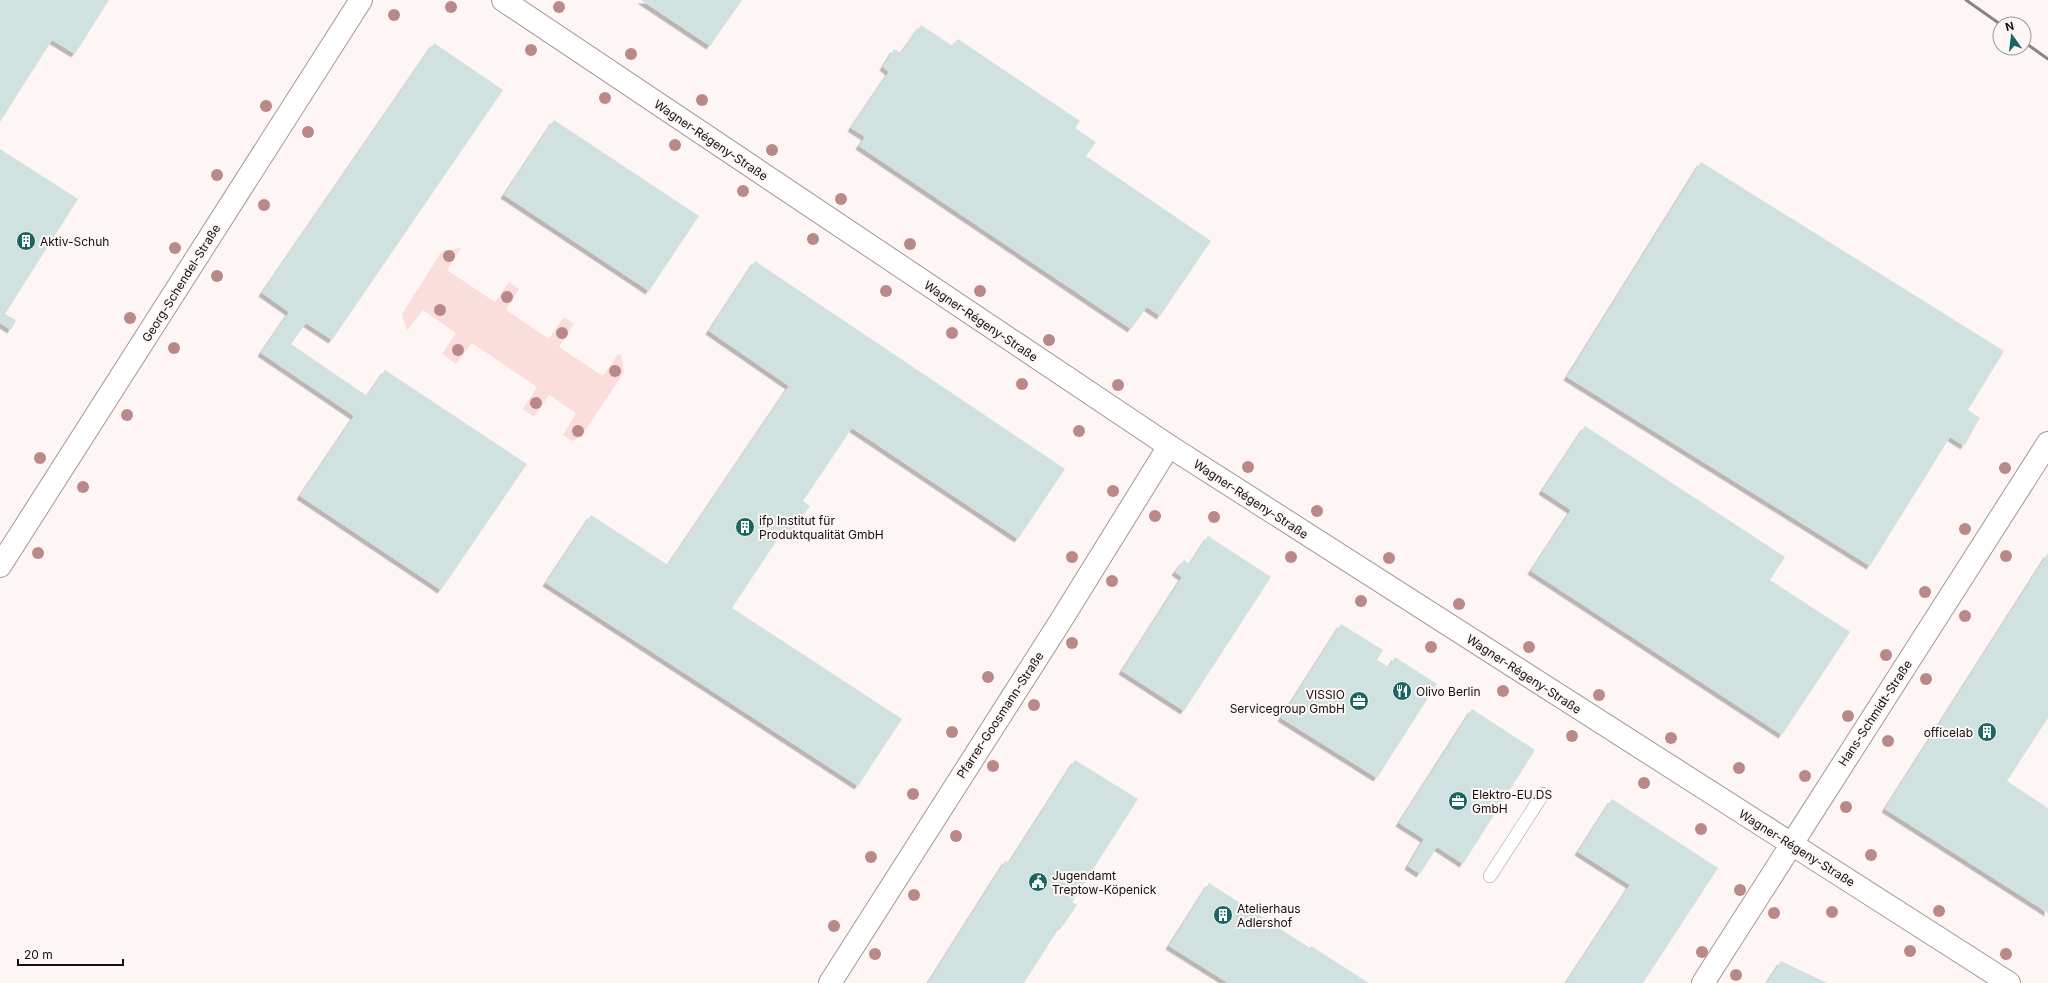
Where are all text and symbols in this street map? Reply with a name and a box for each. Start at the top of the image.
north arrow [1992,16,2032,56]
text: N [2004,18,2015,34]
street label: Wagner-Régeny-Straße [651,96,771,184]
street label: Georg-Schendel-Straße [139,221,223,345]
building icon: Aktiv-Schuh [15,230,37,252]
place label: Aktiv-Schuh [40,234,109,249]
street label: Wagner-Régeny-Straße [921,277,1041,365]
street label: Wagner-Régeny-Straße [1191,456,1311,542]
place label: ifp Institut für Produktqualität GmbH [759,513,884,542]
building icon: ifp Institut für Produktqualität GmbH [734,516,756,538]
street label: Wagner-Régeny-Straße [1464,631,1584,717]
street label: Pfarrer-Goosmann-Straße [953,649,1047,781]
street label: Hans-Schmidt-Straße [1835,657,1915,769]
restaurant icon: Olivo Berlin [1391,680,1413,702]
place label: Olivo Berlin [1416,684,1481,699]
place label: VISSIO Servicegroup GmbH [1230,687,1345,716]
office icon: VISSIO Servicegroup GmbH [1348,690,1370,712]
building icon: officelab [1976,721,1998,743]
place label: officelab [1924,725,1973,740]
place label: Elektro-EU.DS GmbH [1472,787,1553,816]
office icon: Elektro-EU.DS GmbH [1447,790,1469,812]
street label: Wagner-Régeny-Straße [1736,806,1858,890]
place label: Jugendamt Treptow-Köpenick [1052,868,1157,897]
public building icon: Jugendamt Treptow-Köpenick [1027,871,1049,893]
place label: Atelierhaus Adlershof [1237,901,1301,930]
building icon: Atelierhaus Adlershof [1212,904,1234,926]
scale bar [18,941,123,967]
text: 20 m [24,947,53,962]

